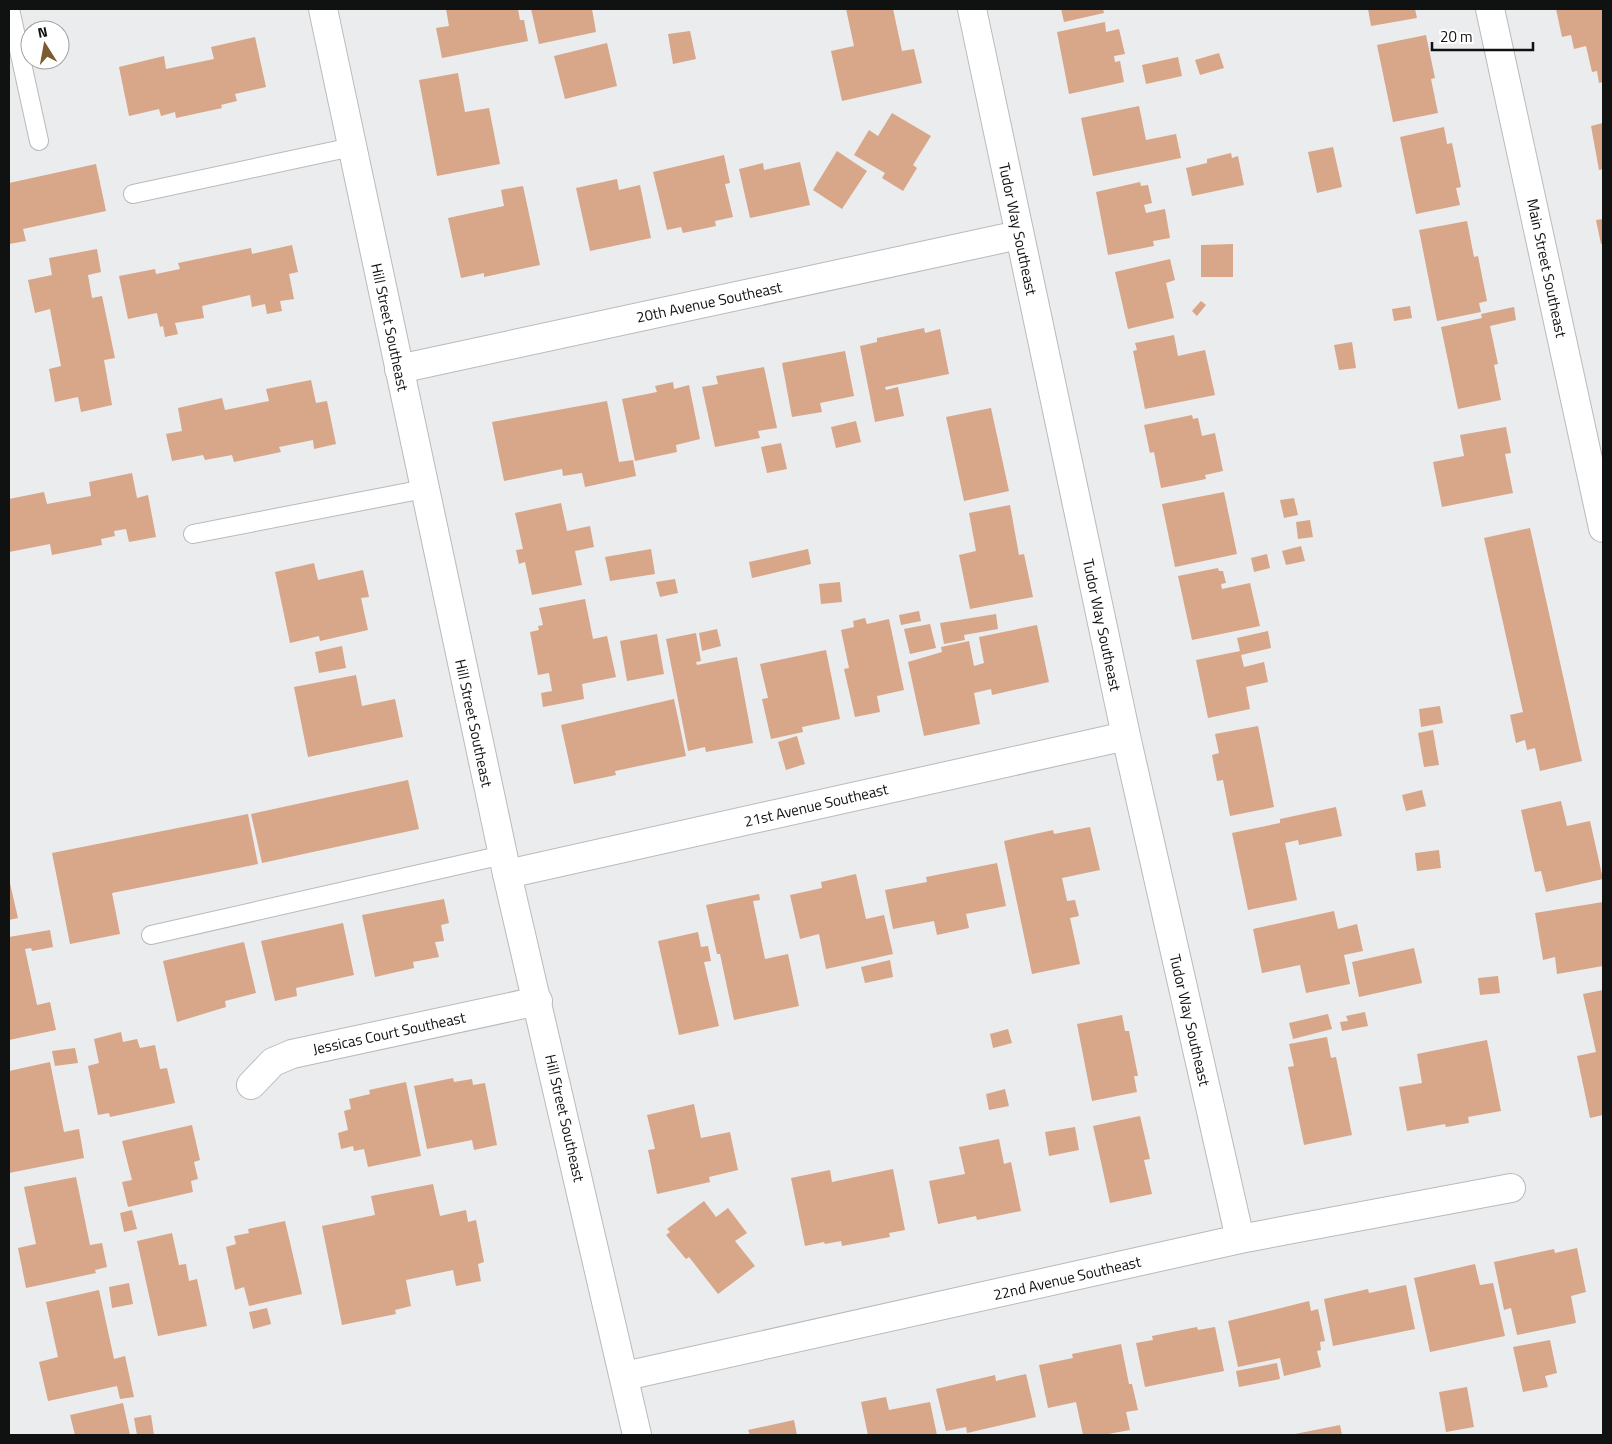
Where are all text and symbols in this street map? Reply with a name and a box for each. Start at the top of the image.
north arrow [20,20,70,70]
scale bar [1432,20,1533,52]
text: N [36,21,49,43]
text: 20 m [1440,25,1473,48]
street label: Tudor Way Southeast [993,161,1043,298]
street label: Main Street Southeast [1521,196,1573,340]
street label: Hill Street Southeast [365,261,415,394]
street label: 20th Avenue Southeast [634,275,785,329]
street label: Tudor Way Southeast [1077,557,1127,694]
street label: Hill Street Southeast [449,657,499,790]
street label: 21st Avenue Southeast [742,777,891,833]
street label: Tudor Way Southeast [1164,952,1217,1089]
street label: Jessicas Court Southeast [310,1005,468,1060]
street label: Hill Street Southeast [539,1052,591,1185]
street label: 22nd Avenue Southeast [991,1250,1144,1306]

